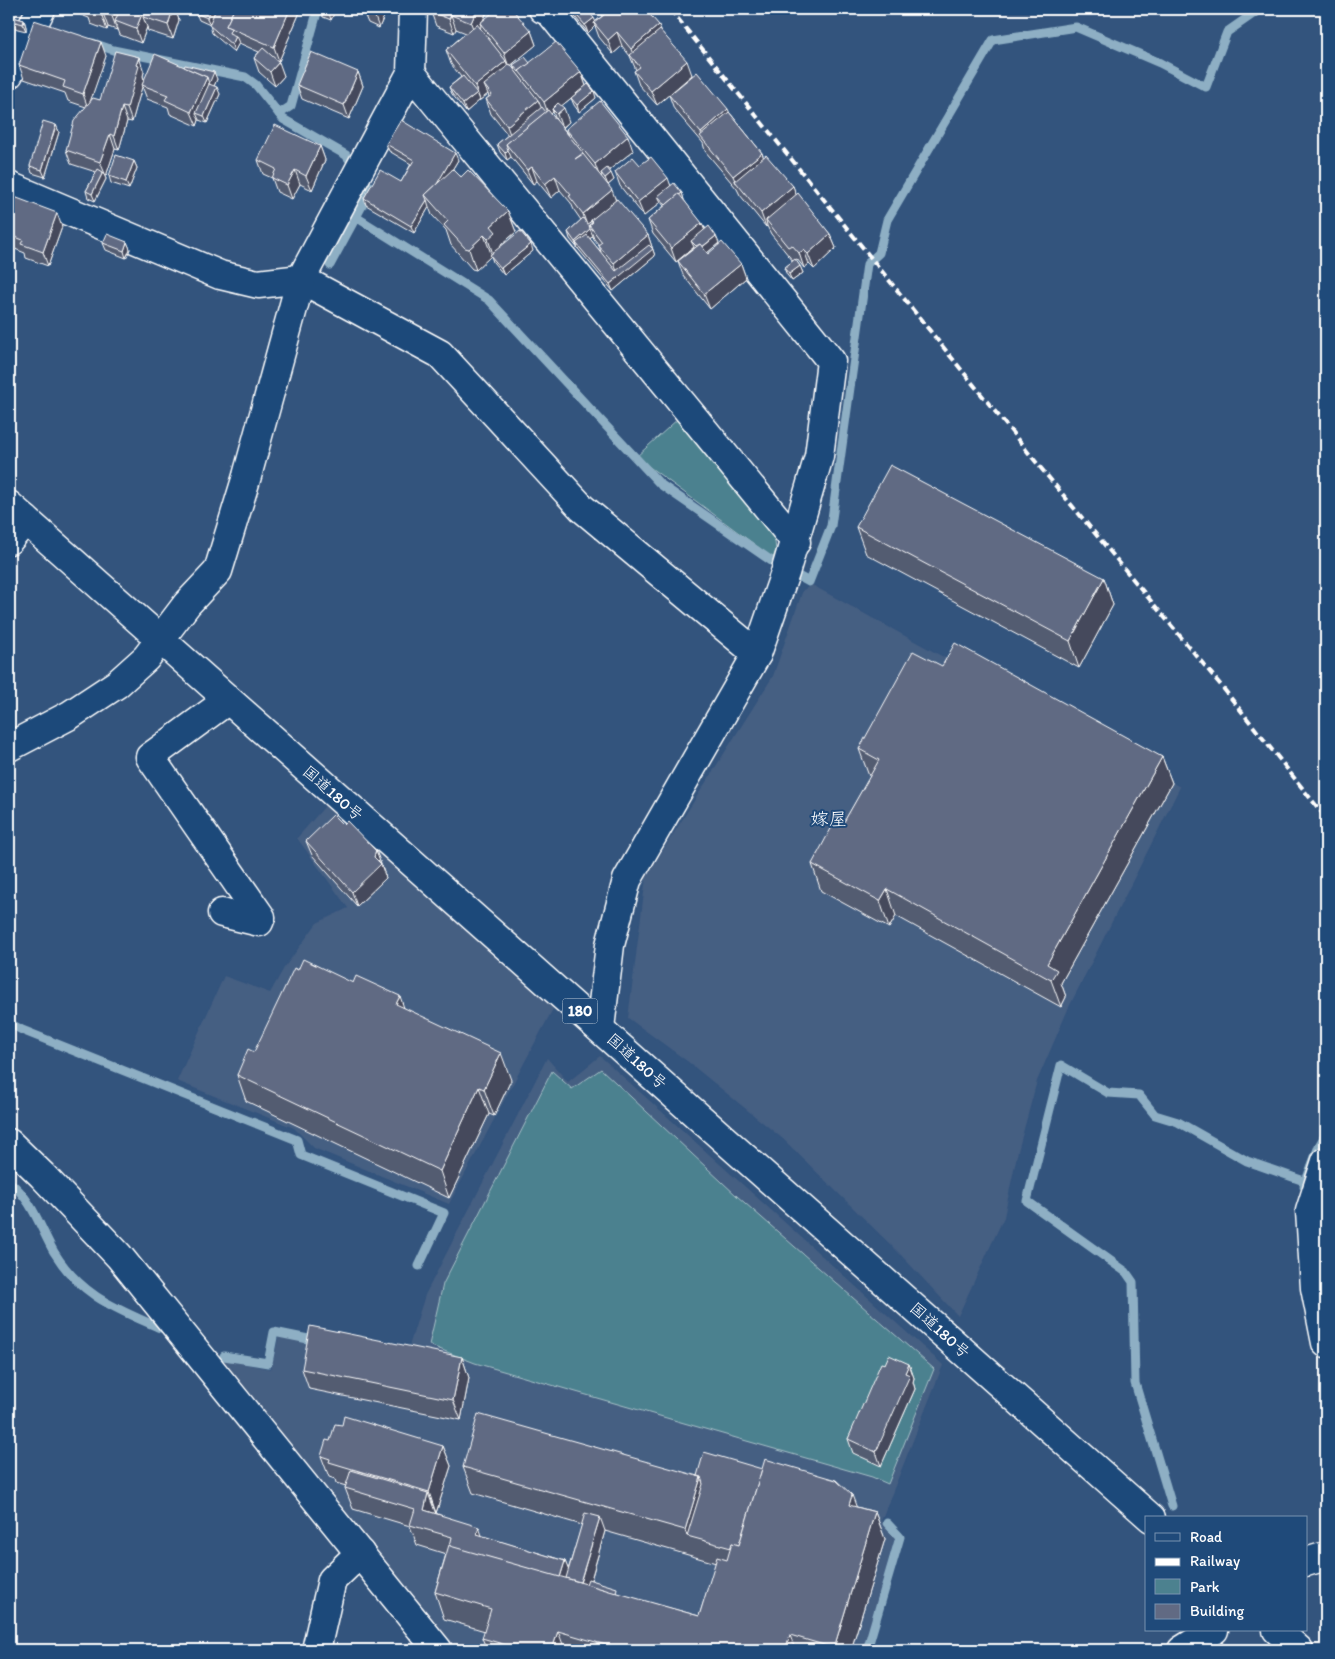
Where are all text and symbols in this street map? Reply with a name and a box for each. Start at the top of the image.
street label: 国道180号 [299,762,367,824]
district label: 嫁屋 [811,808,847,830]
road number: 180 [562,998,598,1024]
street label: 国道180号 [603,1029,671,1093]
street label: 国道180号 [906,1298,974,1362]
legend [1145,1516,1308,1632]
text: Road [1190,1528,1223,1546]
text: Railway [1190,1552,1240,1570]
text: Park [1190,1578,1220,1596]
text: Building [1190,1602,1244,1620]

